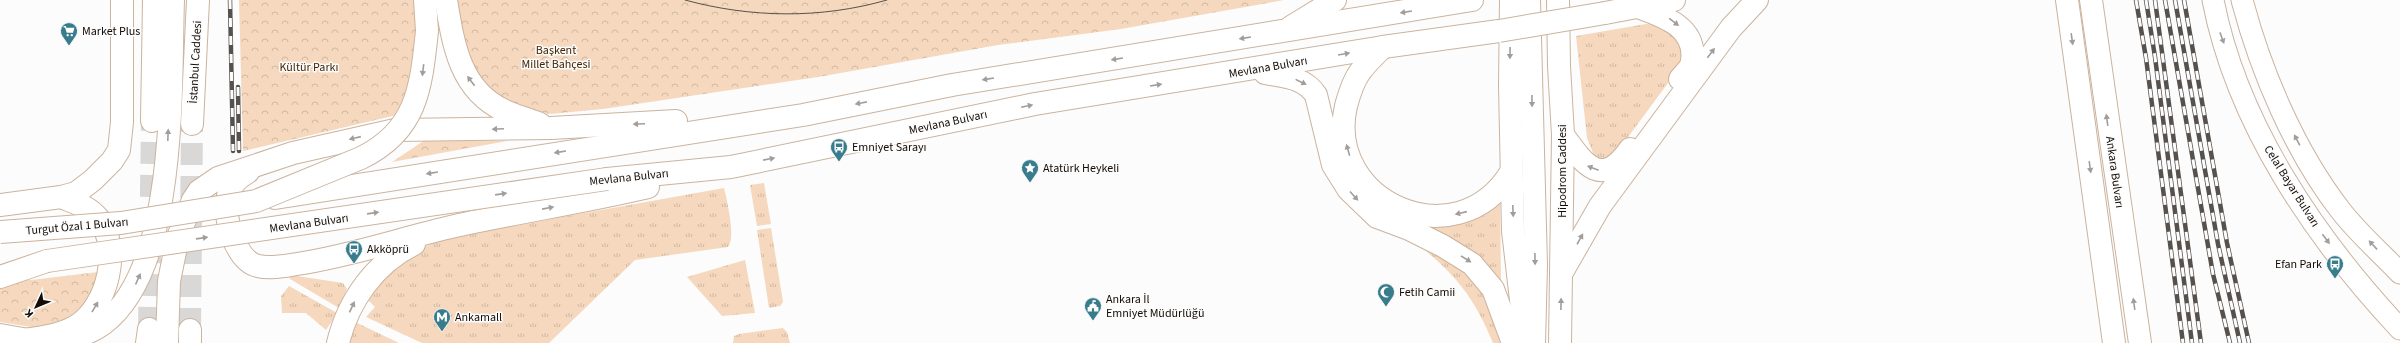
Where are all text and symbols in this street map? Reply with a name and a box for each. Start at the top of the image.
one-way arrow [1400,9,1412,15]
one-way arrow [1668,18,1679,26]
street label: İstanbul Caddesi [185,20,206,104]
supermarket icon: Market Plus [59,21,79,46]
place label: Market Plus [82,23,140,40]
one-way arrow [2220,32,2226,44]
one-way arrow [2069,33,2075,45]
one-way arrow [1239,35,1251,41]
park label: Başkent Millet Bahçesi [522,42,590,73]
one-way arrow [1507,47,1514,59]
one-way arrow [1707,48,1715,59]
one-way arrow [1338,51,1350,57]
street label: Mevlana Bulvarı [1227,52,1309,83]
one-way arrow [1111,56,1123,62]
park label: Kültür Parkı [280,59,338,76]
one-way arrow [419,64,426,76]
one-way arrow [467,75,475,86]
one-way arrow [982,76,994,82]
one-way arrow [1296,79,1307,85]
one-way arrow [1149,82,1162,88]
one-way arrow [1528,95,1535,108]
one-way arrow [854,100,867,106]
one-way arrow [1021,102,1033,108]
street label: Mevlana Bulvarı [907,106,989,139]
one-way arrow [2104,114,2110,126]
one-way arrow [633,120,645,127]
street label: Hipodrom Caddesi [1554,124,1571,218]
one-way arrow [491,126,504,132]
one-way arrow [164,129,171,141]
one-way arrow [349,135,361,141]
street label: Ankara Bulvarı [2101,135,2128,209]
one-way arrow [2293,135,2300,146]
bus stop icon: Emniyet Sarayı [829,137,849,162]
place label: Emniyet Sarayı [852,139,927,156]
street label: Celal Bayar Bulvarı [2260,142,2324,230]
one-way arrow [1345,144,1351,156]
one-way arrow [554,149,566,155]
one-way arrow [763,156,775,162]
place icon: Atatürk Heykeli [1020,158,1040,183]
place label: Atatürk Heykeli [1043,160,1119,177]
one-way arrow [2087,161,2093,173]
street label: Mevlana Bulvarı [589,165,670,190]
one-way arrow [1587,165,1599,171]
one-way arrow [426,170,438,176]
one-way arrow [495,191,507,197]
one-way arrow [1349,191,1359,201]
one-way arrow [542,204,554,210]
one-way arrow [1509,205,1516,217]
street label: Mevlana Bulvarı [268,210,350,237]
one-way arrow [367,210,379,216]
one-way arrow [1455,210,1467,216]
street label: Turgut Özal 1 Bulvarı [25,214,129,239]
one-way arrow [1576,234,1583,245]
one-way arrow [2322,234,2331,245]
one-way arrow [196,235,209,241]
bus stop icon: Akköprü [344,239,364,264]
one-way arrow [2368,240,2378,250]
place label: Akköprü [367,241,409,258]
one-way arrow [1532,253,1538,266]
bus stop icon: Efan Park [2325,254,2345,279]
one-way arrow [1460,256,1472,263]
place label: Efan Park [2275,256,2322,273]
one-way arrow [135,273,141,284]
mosque icon: Fetih Camii [1376,282,1396,307]
place label: Fetih Camii [1399,284,1455,301]
north arrow [16,287,56,327]
place label: Ankara İl Emniyet Müdürlüğü [1106,291,1204,322]
public building icon: Ankara İl Emniyet Müdürlüğü [1083,296,1103,321]
one-way arrow [1558,297,1564,310]
one-way arrow [2131,298,2137,310]
one-way arrow [92,301,99,313]
one-way arrow [349,301,355,312]
text: K [21,306,37,321]
metro station icon: Ankamall [432,307,452,332]
place label: Ankamall [455,309,502,326]

